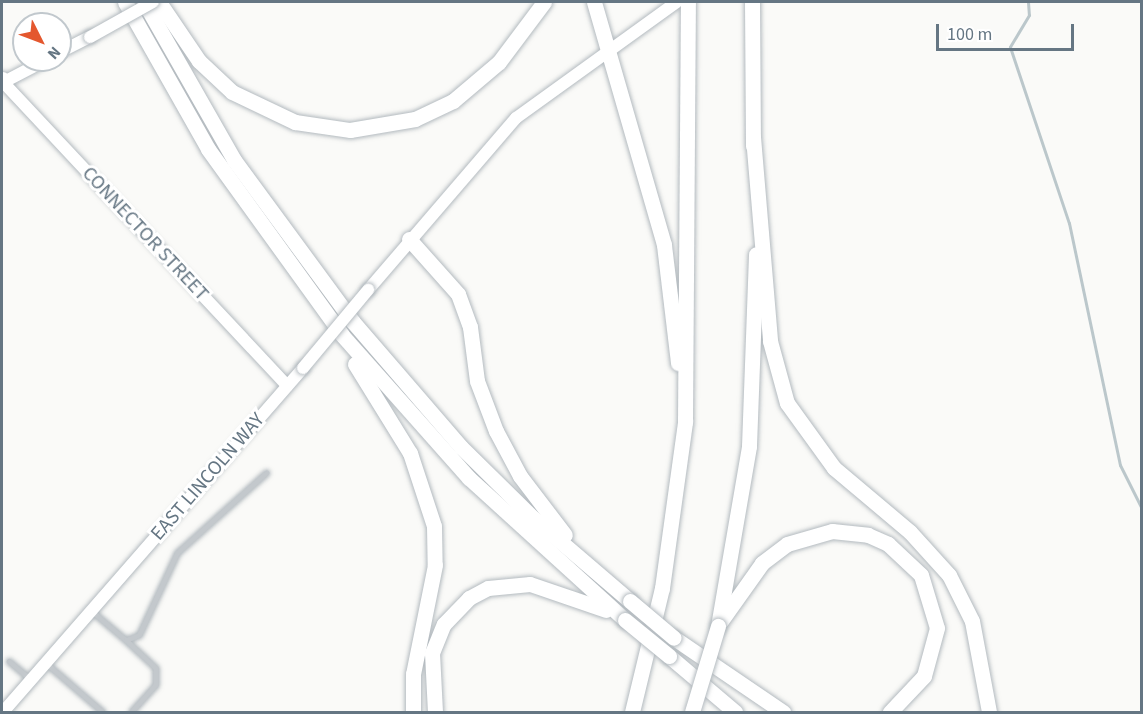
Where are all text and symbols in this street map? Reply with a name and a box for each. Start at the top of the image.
north arrow [12,12,72,72]
scale bar [939,12,1077,50]
text: 100 m [947,22,992,47]
text: N [42,41,66,64]
street label: CONNECTOR STREET [77,162,213,306]
street label: EAST LINCOLN WAY [146,408,270,546]

